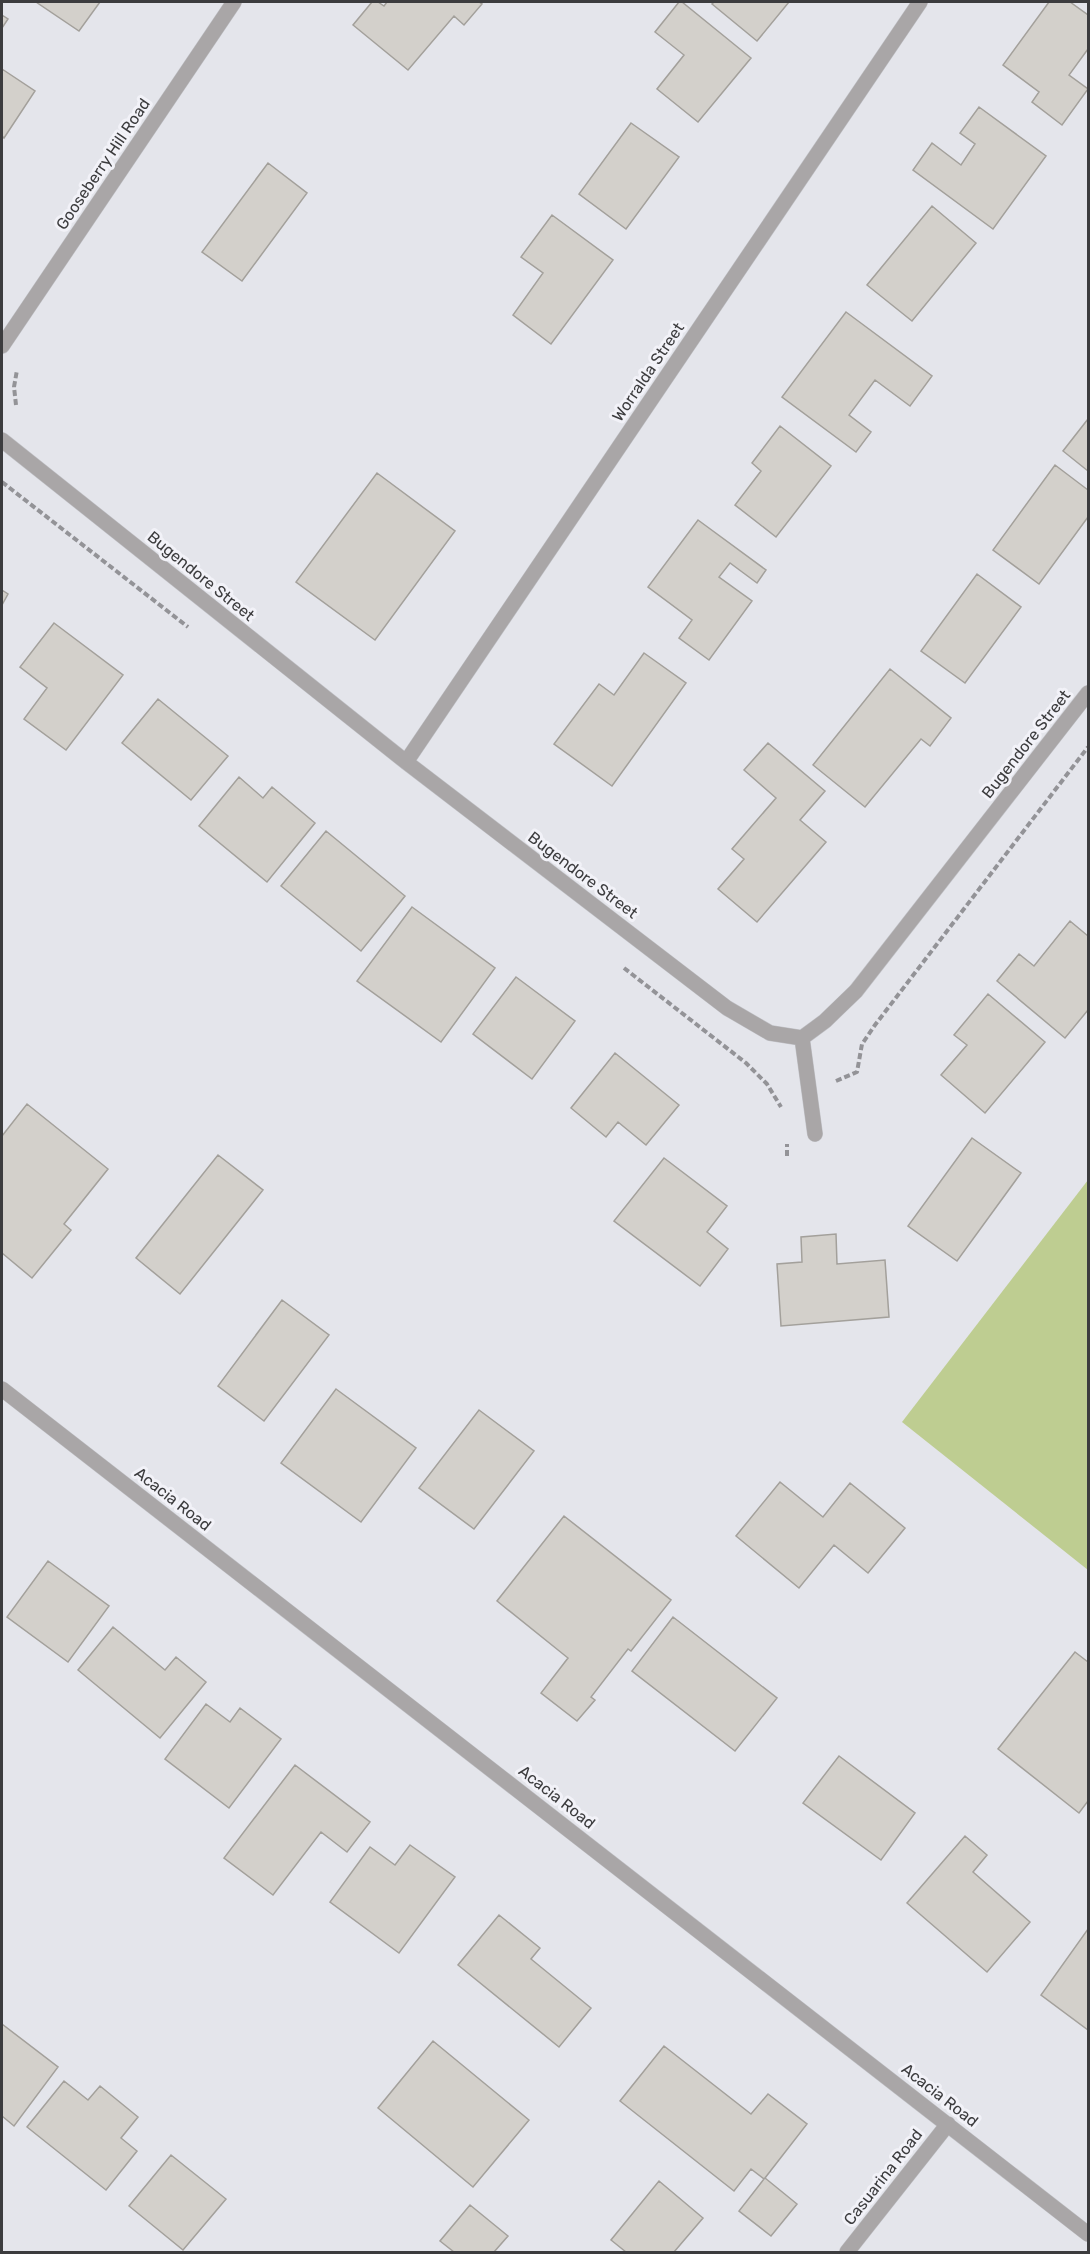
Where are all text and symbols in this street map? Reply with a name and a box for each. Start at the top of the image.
street label: Gooseberry Hill Road [52,95,154,233]
street label: Worralda Street [608,319,688,425]
street label: Bugendore Street [144,527,258,625]
street label: Bugendore Street [978,686,1074,802]
street label: Bugendore Street [524,828,642,922]
street label: Acacia Road [131,1463,215,1535]
street label: Acacia Road [515,1761,599,1833]
street label: Acacia Road [898,2059,982,2131]
street label: Casuarina Road [840,2125,926,2229]

